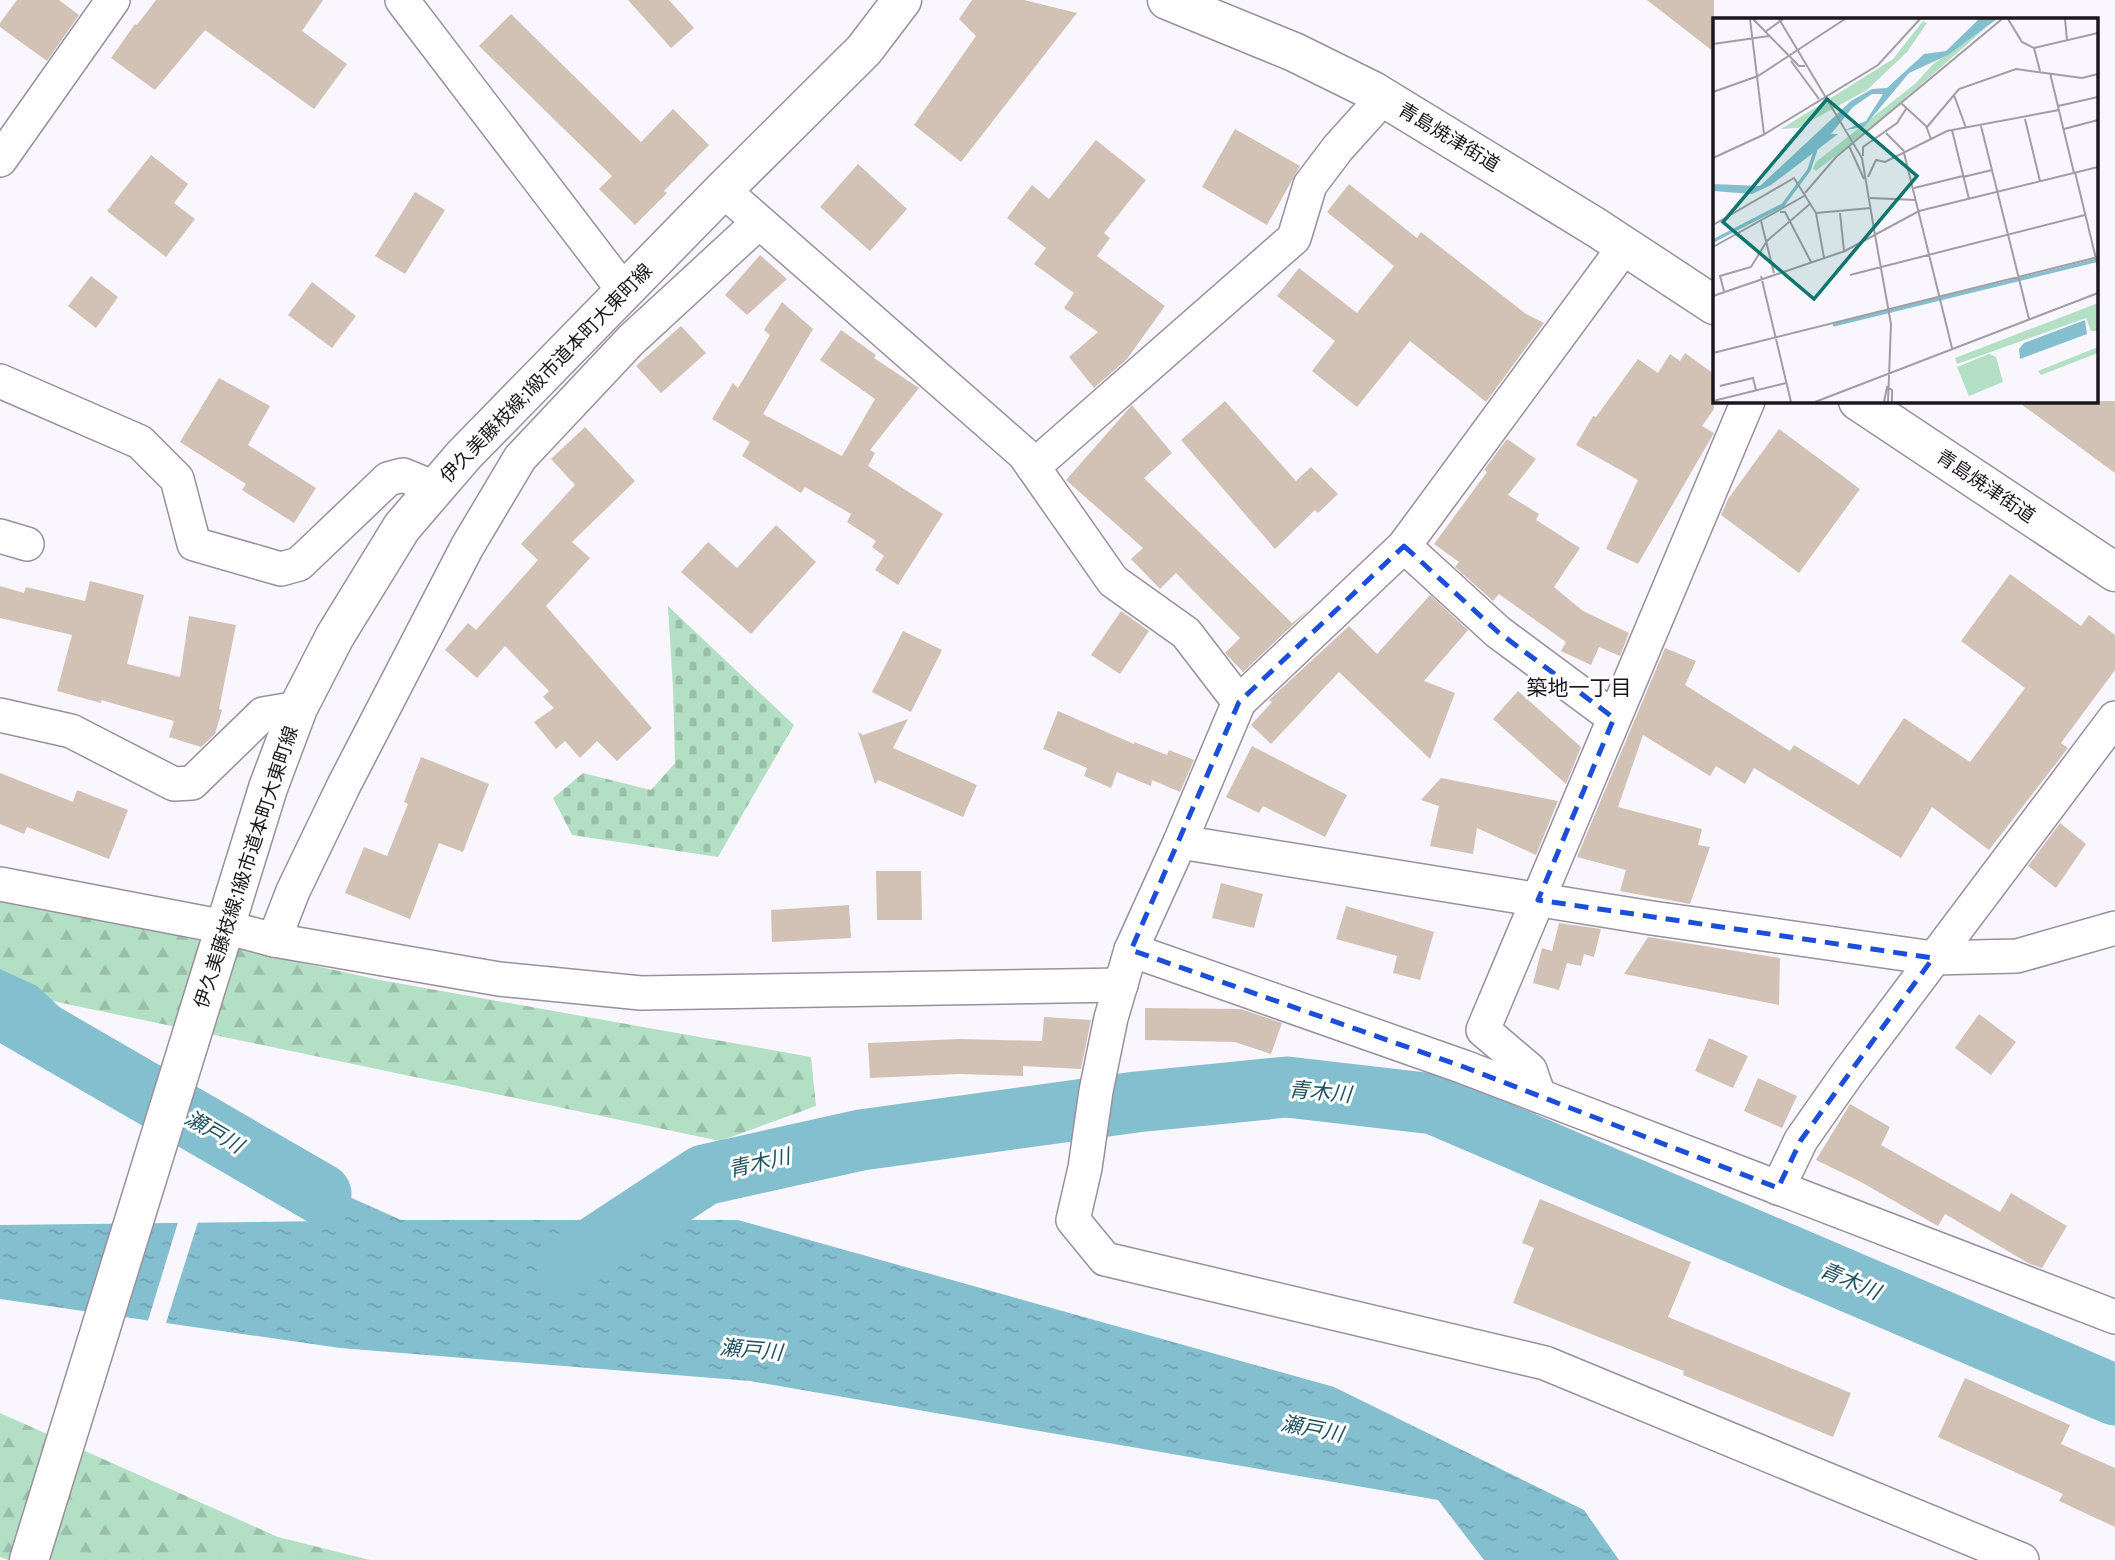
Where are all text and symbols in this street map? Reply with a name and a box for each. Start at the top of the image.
inset map [1713,18,2098,402]
street label: 青島焼津街道 [1394,97,1504,177]
street label: 伊久美藤枝線;1級市道本町大東町線 [434,258,658,488]
street label: 青島焼津街道 [1932,444,2040,528]
district label: 築地一丁目 [1527,674,1632,702]
street label: 伊久美藤枝線;1級市道本町大東町線 [188,723,304,1011]
water label: 青木川 [1287,1075,1355,1109]
water label: 瀬戸川 [180,1104,250,1161]
water label: 青木川 [725,1142,795,1184]
water label: 青木川 [1816,1256,1886,1307]
water label: 瀬戸川 [718,1333,786,1367]
water label: 瀬戸川 [1278,1409,1348,1449]

